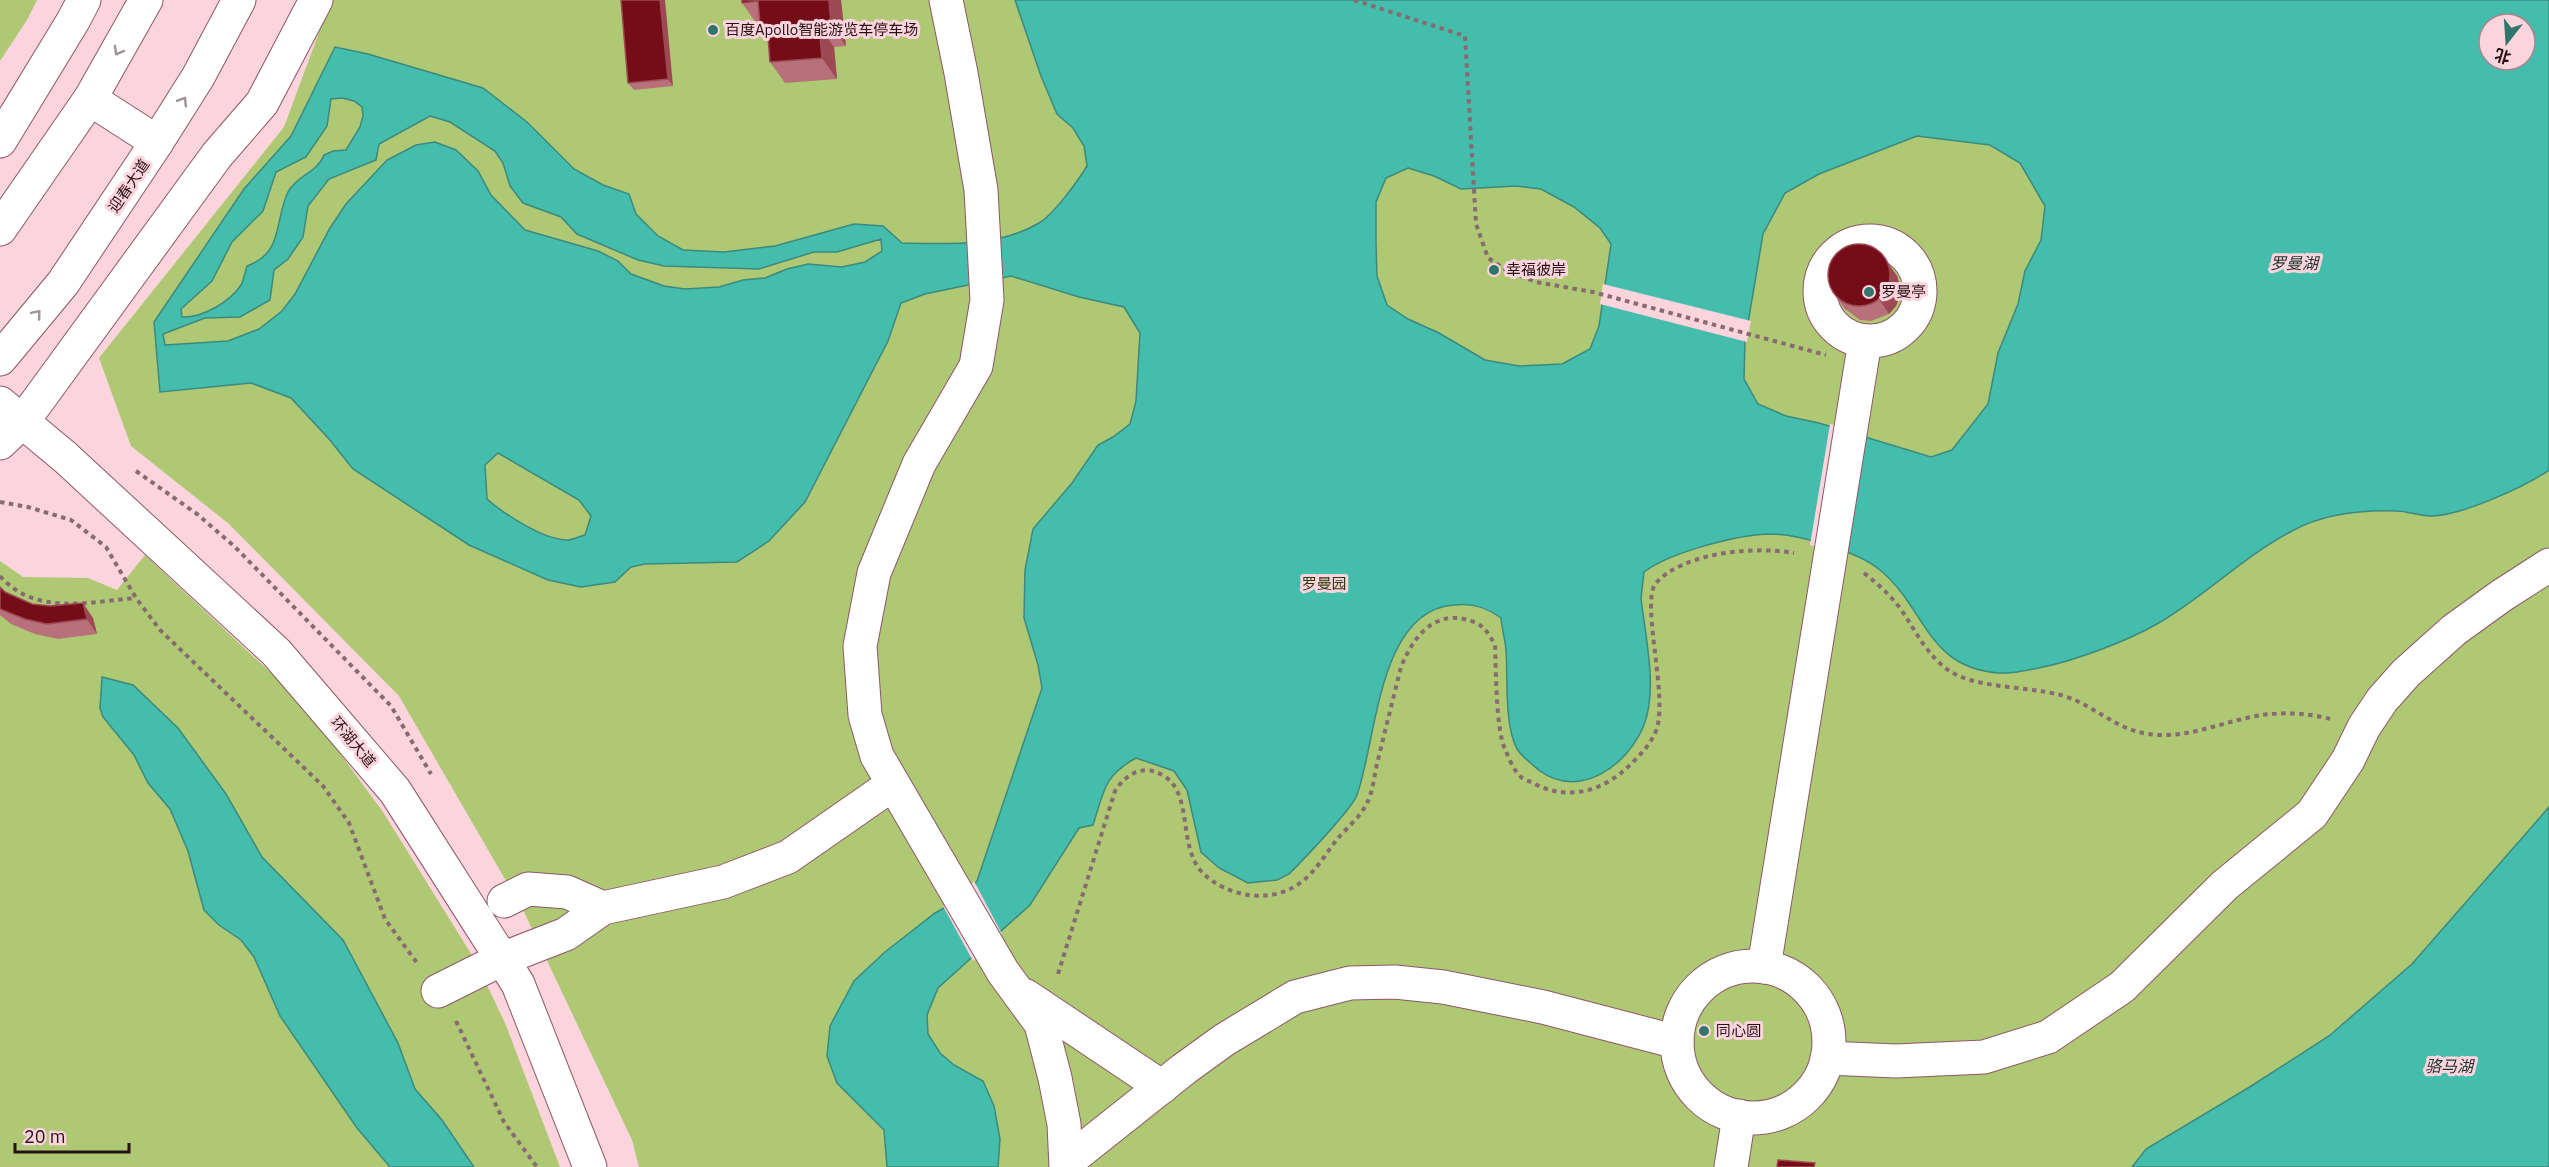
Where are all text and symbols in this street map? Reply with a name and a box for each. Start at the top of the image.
north arrow [2477,12,2537,72]
place label: 百度Apollo智能游览车停车场 [725,20,918,39]
marker: 百度Apollo智能游览车停车场 [706,23,720,37]
text: 北 [2492,44,2513,68]
one-way arrow [113,45,125,55]
one-way arrow [175,97,187,107]
street label: 迎春大道 [104,156,153,216]
water label: 罗曼湖 [2270,253,2321,273]
place label: 幸福彼岸 [1506,260,1566,279]
marker: 幸福彼岸 [1487,263,1501,277]
place label: 罗曼亭 [1881,282,1926,301]
marker: 罗曼亭 [1862,285,1876,299]
one-way arrow [30,310,41,321]
park label: 罗曼园 [1301,574,1347,593]
street label: 环湖大道 [327,713,380,771]
place label: 同心圆 [1716,1021,1761,1040]
marker: 同心圆 [1697,1024,1711,1038]
water label: 骆马湖 [2425,1056,2476,1076]
scale bar [15,1116,129,1154]
text: 20 m [24,1125,66,1148]

